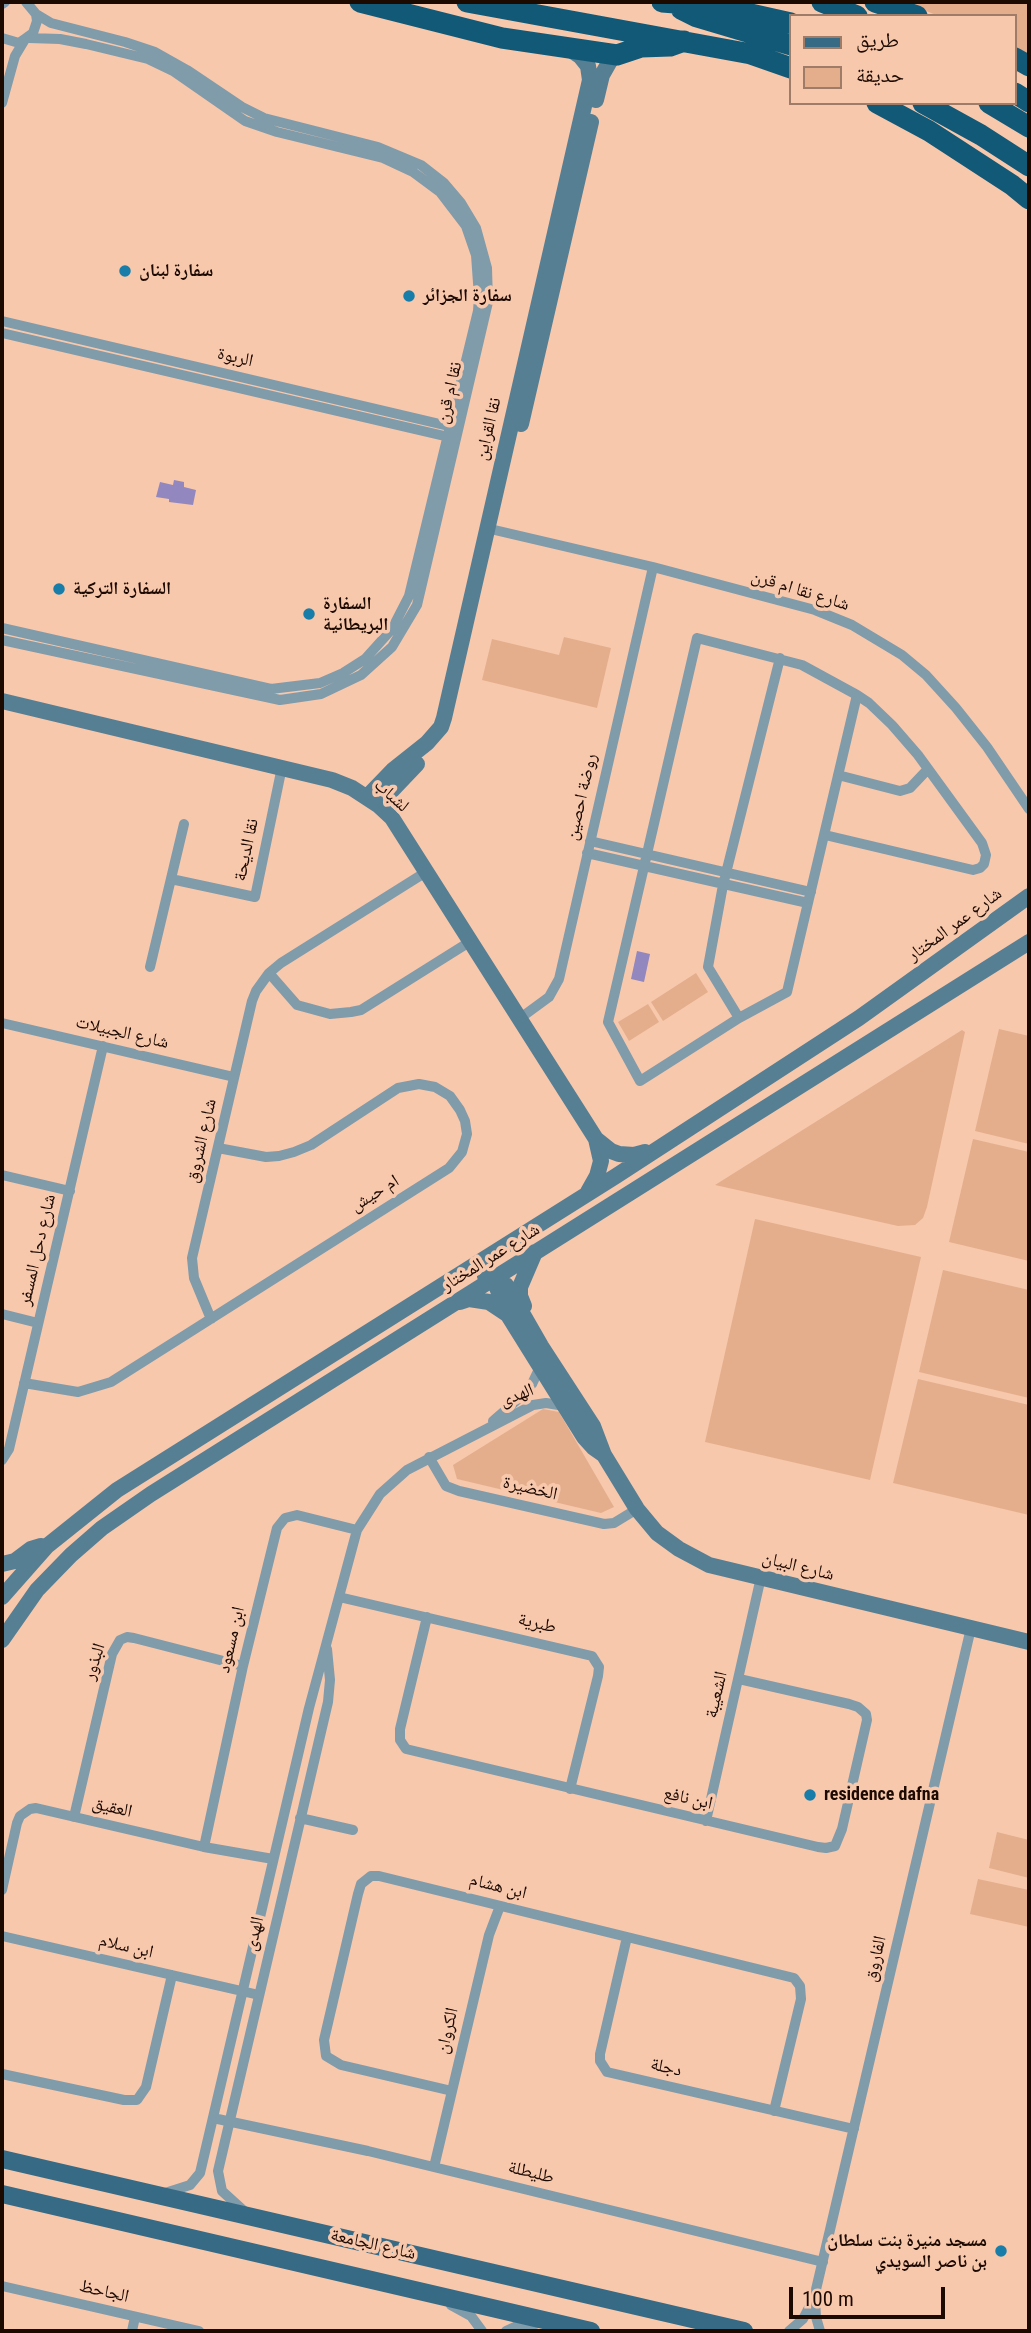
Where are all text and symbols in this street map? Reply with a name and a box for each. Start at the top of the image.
legend [790,14,1017,105]
text: طريق [856,28,899,52]
text: حديقة [856,63,904,87]
place label: سفارة لبنان [139,260,213,282]
marker: سفارة لبنان [117,263,133,279]
place label: سفارة الجزائر [423,285,512,307]
marker: سفارة الجزائر [401,288,417,304]
street label: الربوة [215,343,255,373]
street label: نقا ام قرن [432,360,468,426]
street label: نقا القراين [471,395,507,463]
street label: شارع نقا ام قرن [748,566,852,616]
place label: السفارة التركية [73,578,171,600]
marker: السفارة التركية [51,581,67,597]
place label: السفارة البريطانية [323,593,388,636]
marker: السفارة البريطانية [301,606,317,622]
street label: روضة احصين [562,751,602,843]
street label: لشباب [369,775,413,817]
street label: نقا الديحة [230,817,264,883]
street label: شارع عمر المختار [903,883,1007,967]
street label: شارع الجبيلات [73,1012,171,1054]
street label: شارع الشروق [182,1097,222,1185]
street label: ام حيش [347,1171,403,1217]
street label: شارع دحل المسفر [15,1192,61,1308]
street label: شارع عمر المختار [438,1219,544,1297]
street label: الهدى [497,1380,537,1412]
street label: الخضيرة [501,1472,559,1506]
street label: شارع البيان [760,1548,836,1586]
street label: ابن مسعود [214,1605,250,1675]
street label: طبرية [516,1609,558,1639]
street label: البذور [79,1641,111,1683]
street label: الشعيبة [701,1669,733,1721]
street label: ابن نافع [661,1783,715,1815]
place label: residence dafna [824,1784,939,1806]
marker: residence dafna [802,1787,818,1803]
street label: العقيق [90,1793,134,1823]
street label: ابن هشام [467,1869,529,1905]
street label: الهدى [241,1915,269,1953]
street label: ابن سلام [97,1930,155,1964]
street label: الفاروق [860,1934,892,1984]
street label: الكروان [432,2006,464,2056]
street label: دجلة [648,2054,684,2082]
street label: طليطلة [506,2157,556,2189]
street label: شارع الجامعة [328,2225,418,2265]
place label: مسجد منيرة بنت سلطان بن ناصر السويدي [827,2230,987,2272]
marker: مسجد منيرة بنت سلطان بن ناصر السويدي [993,2243,1009,2259]
scale bar [793,2274,949,2318]
street label: الجاحظ [77,2276,131,2308]
text: 100 m [802,2287,854,2311]

